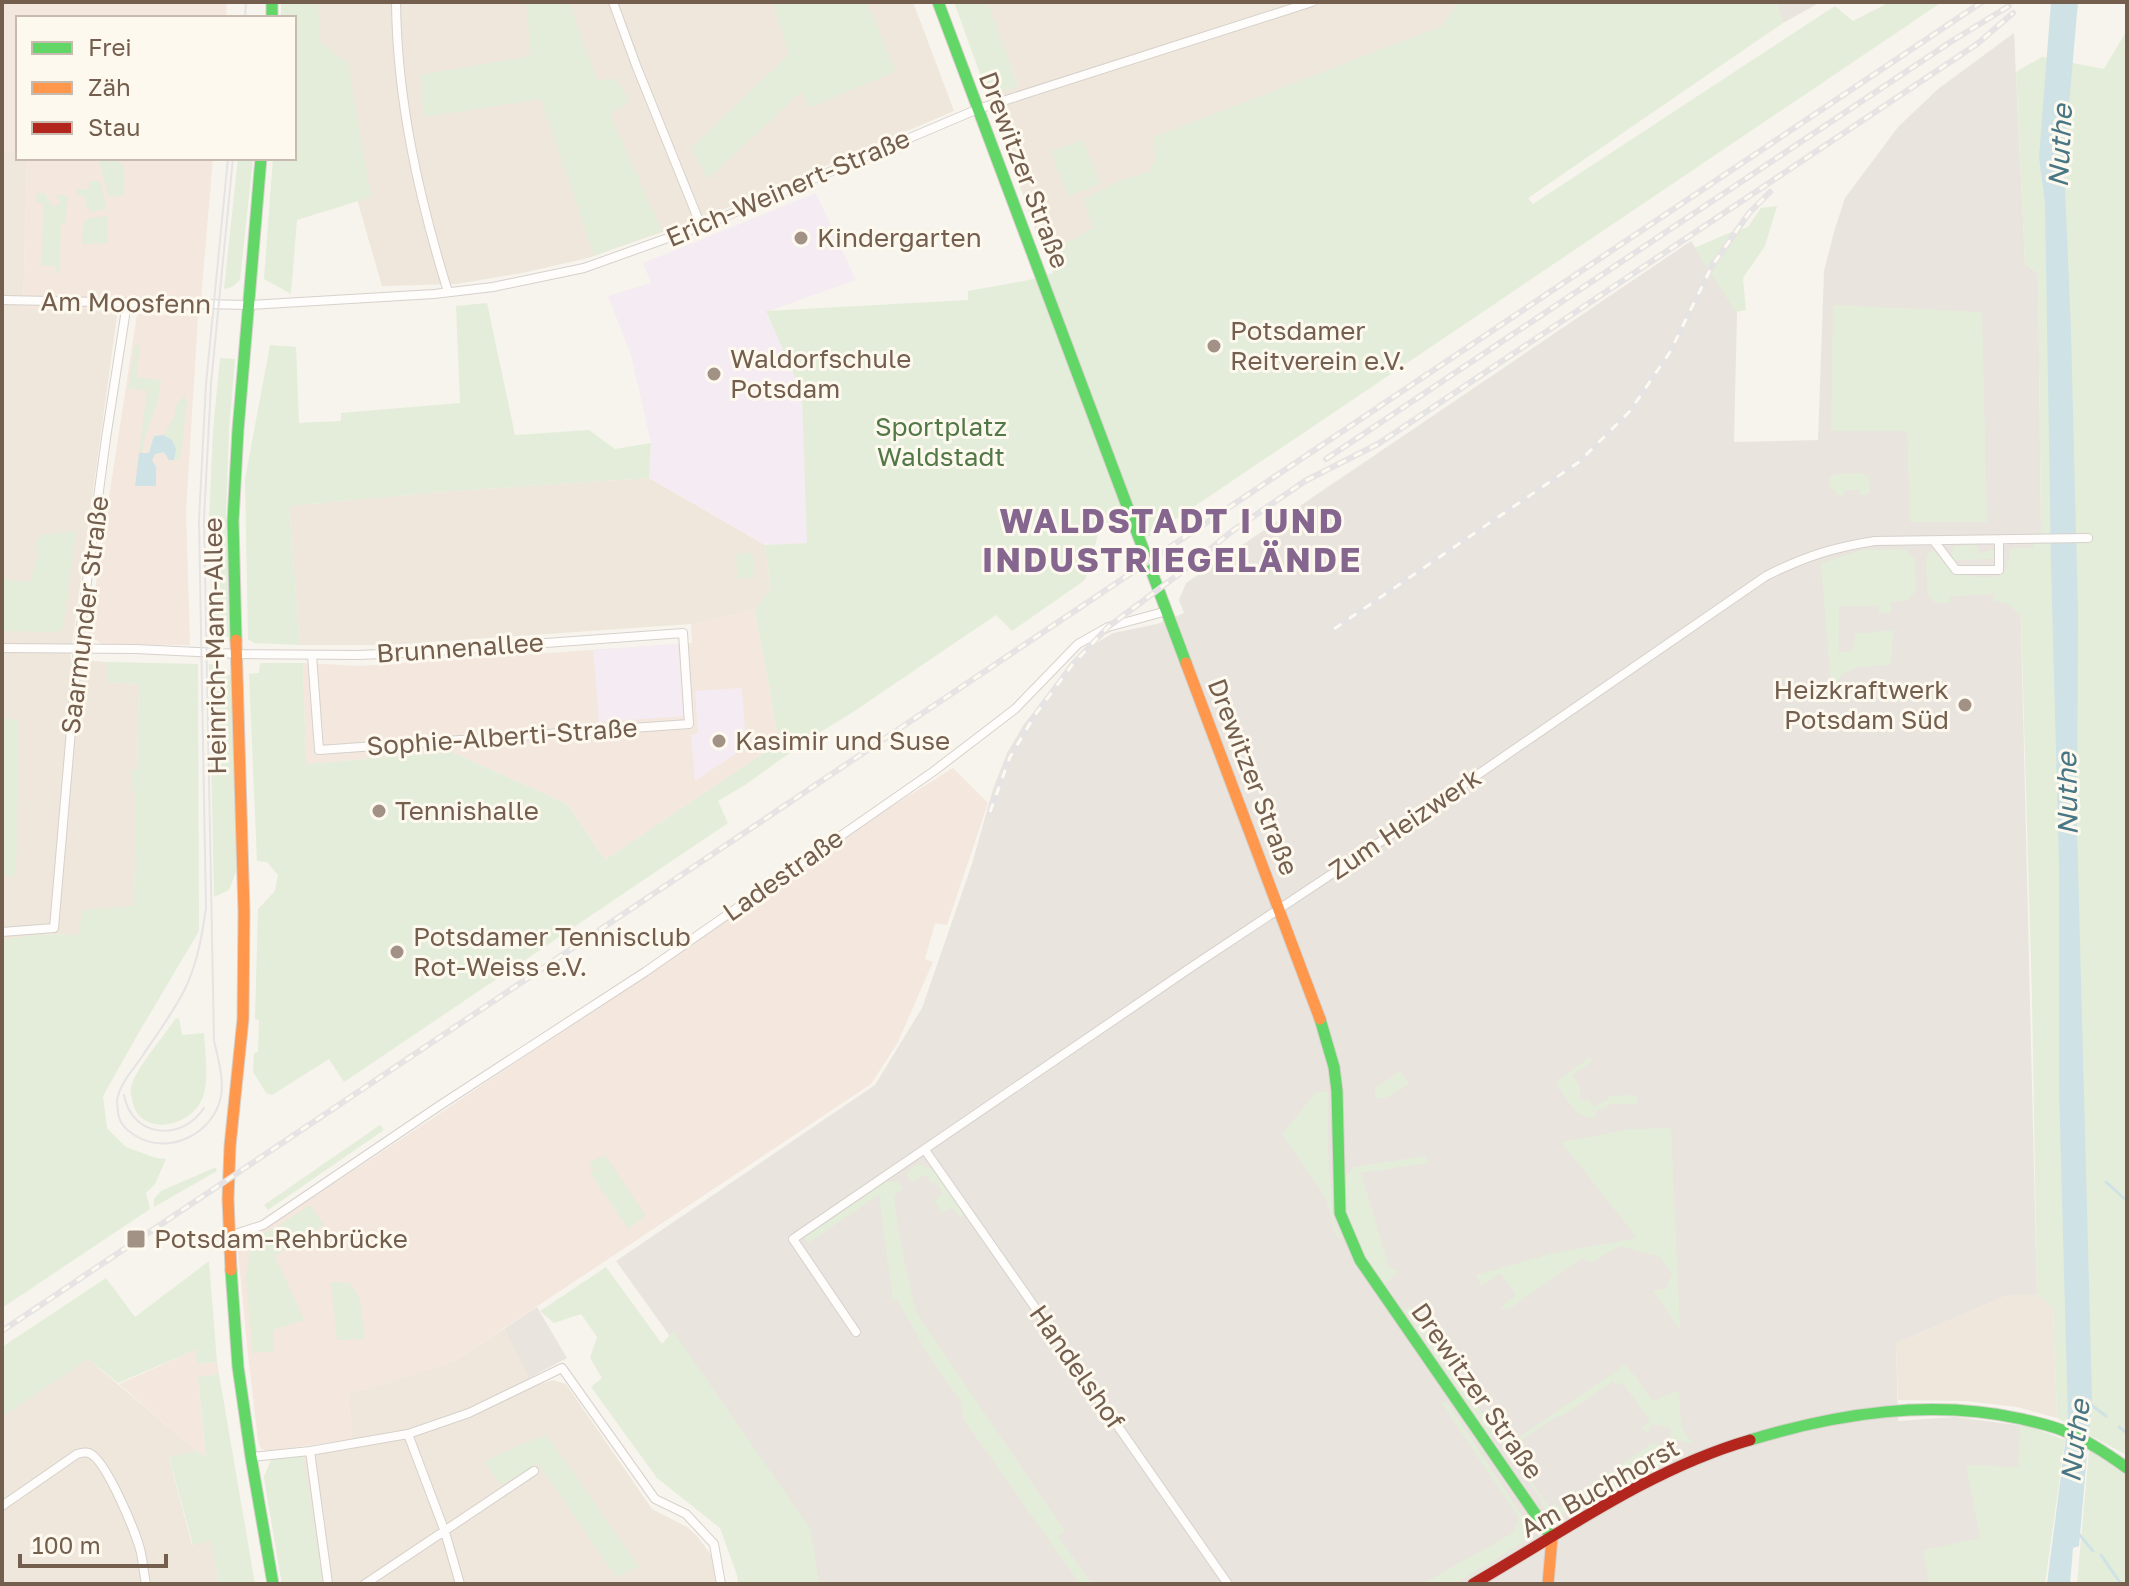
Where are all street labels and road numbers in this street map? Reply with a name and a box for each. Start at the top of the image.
street label: Drewitzer Straße [973,67,1076,273]
street label: Erich-Weinert-Straße [661,122,914,253]
street label: Am Moosfenn [40,286,212,319]
street label: Saarmunder Straße [55,494,115,736]
street label: Heinrich-Mann-Allee [197,517,232,775]
street label: Brunnenallee [375,626,545,669]
street label: Drewitzer Straße [1202,674,1305,880]
street label: Sophie-Alberti-Straße [365,712,639,761]
street label: Zum Heizwerk [1323,761,1487,886]
street label: Ladestraße [717,822,849,927]
street label: Drewitzer Straße [1405,1297,1550,1485]
street label: Handelshof [1023,1299,1132,1435]
street label: Am Buchhorst [1515,1431,1684,1544]

